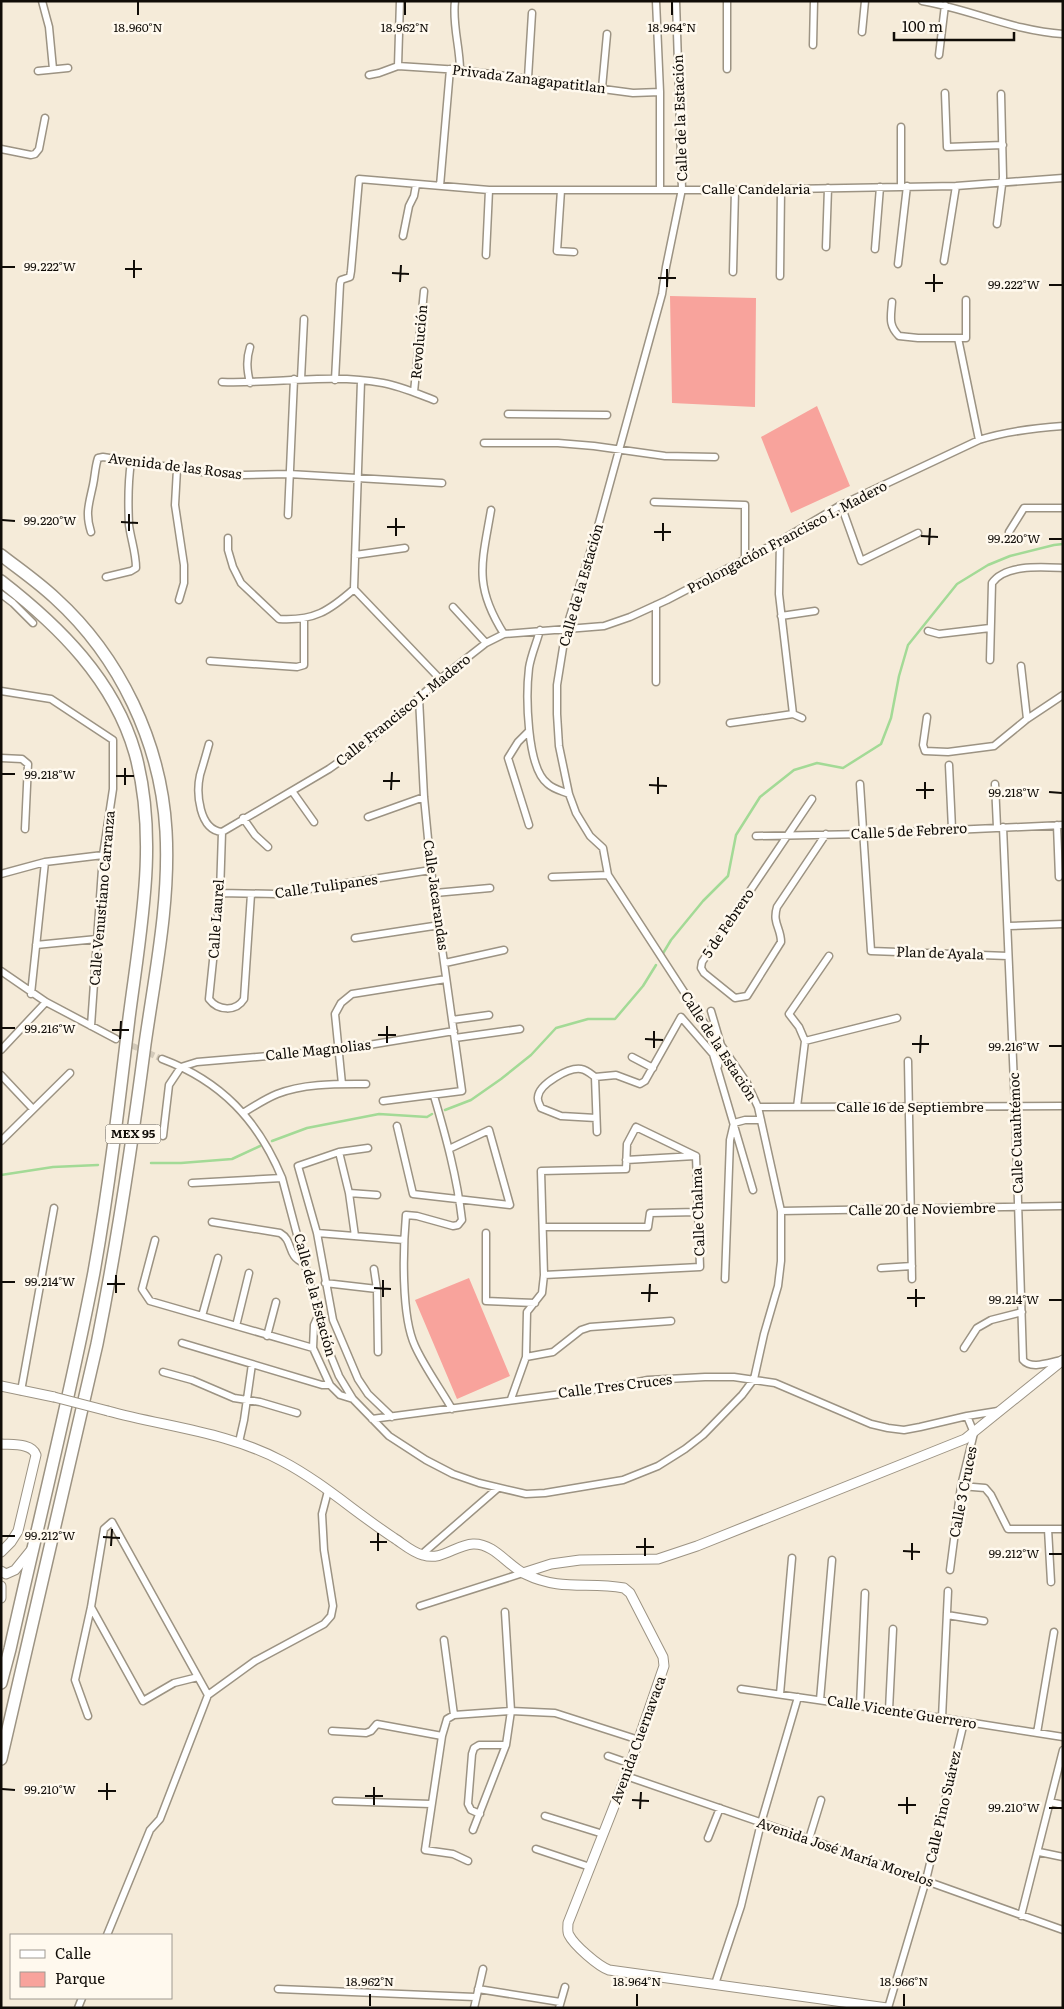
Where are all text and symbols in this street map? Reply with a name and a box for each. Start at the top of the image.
scale bar [894,10,1014,42]
text: 100 m [902,14,943,37]
text: 18.960°N [113,18,163,36]
text: 18.962°N [381,18,429,36]
text: 18.964°N [648,18,696,36]
street label: Calle de la Estación [667,54,691,182]
street label: Privada Zanagapatitlan [451,59,607,97]
street label: Calle Candelaria [701,178,811,198]
text: 99.222°W [24,257,76,275]
text: 99.222°W [988,275,1040,293]
street label: Revolución [405,304,431,380]
street label: Avenida de las Rosas [107,447,243,483]
street label: Prolongación Francisco I. Madero [683,475,890,597]
text: 99.220°W [24,511,76,529]
street label: Calle de la Estación [553,521,607,649]
text: 99.220°W [988,529,1040,547]
street label: Calle Francisco I. Madero [331,648,474,770]
text: 99.218°W [24,765,76,783]
text: 99.218°W [988,783,1040,801]
street label: Calle Venustiano Carranza [83,809,119,986]
street label: Calle 5 de Febrero [850,817,968,843]
street label: Calle Jacarandas [419,838,455,951]
street label: Calle Tulipanes [273,868,378,902]
street label: Calle Laurel [202,878,228,959]
street label: 5 de Febrero [697,884,758,961]
street label: Plan de Ayala [896,940,985,964]
street label: Calle de la Estación [677,987,763,1104]
text: 99.216°W [24,1019,76,1037]
street label: Calle Magnolias [264,1034,372,1064]
text: 99.216°W [988,1037,1040,1055]
street label: Calle Cuauhtémoc [1003,1072,1027,1194]
street label: Calle 16 de Septiembre [836,1096,984,1116]
road number: MEX 95 [106,1124,160,1144]
street label: Calle Chalma [685,1167,709,1257]
street label: Calle 20 de Noviembre [848,1197,996,1219]
street label: Calle de la Estación [290,1231,342,1359]
text: 99.214°W [25,1272,75,1290]
text: 99.214°W [989,1290,1039,1308]
street label: Calle Tres Cruces [557,1368,673,1402]
street label: Calle 3 Cruces [943,1445,981,1539]
text: 99.212°W [25,1526,75,1544]
text: 99.212°W [989,1544,1039,1562]
street label: Avenida Cuernavaca [604,1672,670,1807]
street label: Calle Vicente Guerrero [826,1689,978,1733]
street label: Calle Pino Suárez [919,1748,965,1865]
text: 99.210°W [24,1780,76,1798]
text: 99.210°W [988,1798,1040,1816]
street label: Avenida José María Morelos [754,1811,936,1891]
legend [10,1934,172,1999]
text: Calle [55,1941,91,1964]
text: Parque [55,1966,105,1989]
text: 18.962°N [346,1972,394,1990]
text: 18.964°N [613,1972,661,1990]
text: 18.966°N [880,1972,928,1990]

